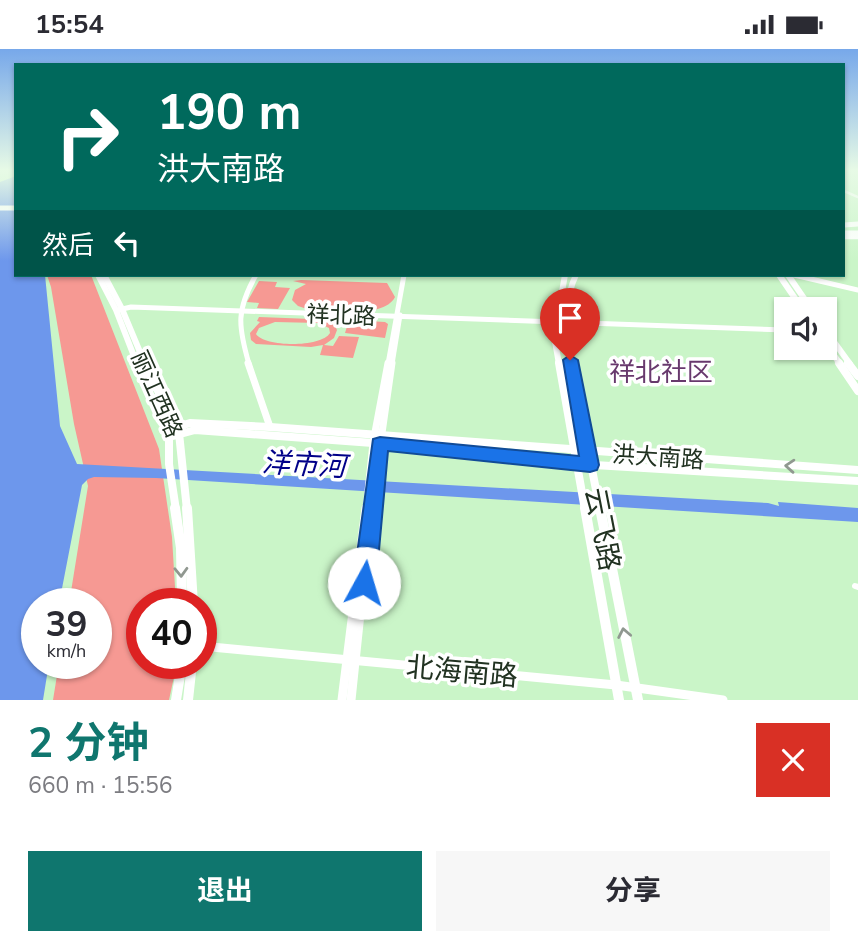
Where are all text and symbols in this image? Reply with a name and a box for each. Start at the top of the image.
text: 15:54 [35,7,104,42]
text: 190 m [157,79,301,146]
icon: right [42,91,133,182]
text: 洪大南路 [157,148,285,191]
icon: left [108,224,146,262]
text: 然后 [42,228,94,263]
pin [540,288,600,360]
map controls [774,297,837,360]
button: sound [774,297,837,360]
street label: 祥北路 [306,299,376,332]
icon: arrive [551,299,589,337]
street label: 丽江西路 [124,346,189,443]
district label: 祥北社区 [609,355,713,390]
street label: 洪大南路 [611,439,705,476]
water label: 洋市河 [261,444,352,486]
one-way arrow [784,458,795,473]
street label: 云飞路 [575,484,629,574]
position arrow [327,546,401,620]
one-way arrow [174,567,189,578]
speed limit sign: 40 [126,588,217,679]
text: 39 [45,601,88,648]
one-way arrow [617,627,632,639]
text: km/h [47,639,86,663]
street label: 北海南路 [404,648,519,696]
text: 2 分钟 [28,715,149,772]
button: close [756,723,830,797]
text: 660 m · 15:56 [28,770,173,801]
button: 退出 [28,851,422,931]
button: 分享 [436,851,830,931]

